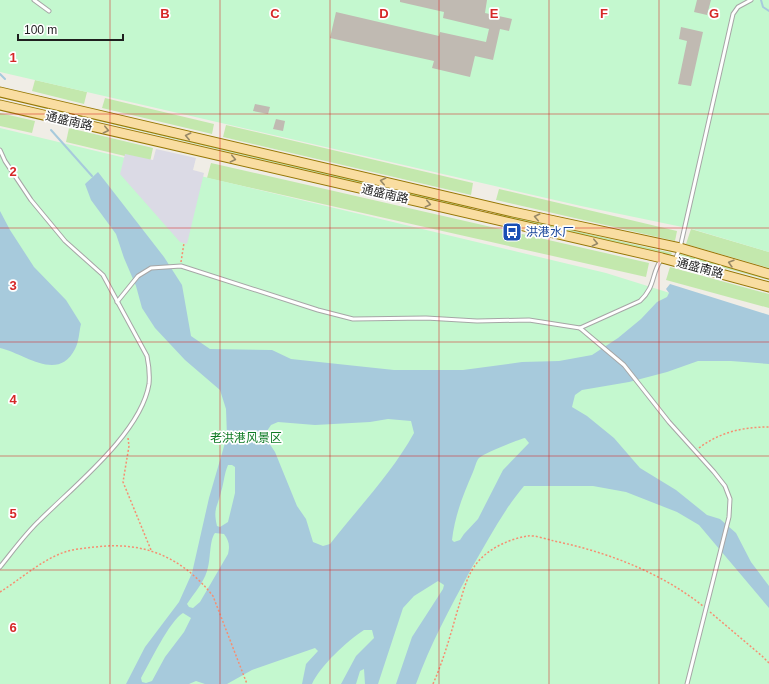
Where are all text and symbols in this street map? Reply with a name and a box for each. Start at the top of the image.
text: B [160,6,170,21]
text: C [270,6,280,21]
text: D [379,6,389,21]
text: E [490,6,499,21]
text: F [600,6,608,21]
text: G [709,6,719,21]
scale bar [18,16,123,42]
text: 100 m [24,23,57,37]
text: 1 [9,50,17,65]
street label: 通盛南路 [44,109,94,133]
one-way arrow [103,125,109,133]
one-way arrow [185,132,192,141]
one-way arrow [229,154,236,163]
text: 2 [9,164,17,179]
one-way arrow [380,178,386,186]
street label: 通盛南路 [360,182,410,206]
one-way arrow [424,200,431,208]
one-way arrow [534,214,540,222]
bus stop icon: 洪港水厂 [501,221,523,243]
place label: 洪港水厂 [526,225,574,239]
one-way arrow [592,238,598,246]
street label: 通盛南路 [675,255,725,281]
one-way arrow [728,259,735,268]
text: 3 [9,278,17,293]
text: 4 [9,392,17,407]
park label: 老洪港风景区 [210,431,282,445]
text: 5 [9,506,17,521]
text: 6 [9,620,17,635]

